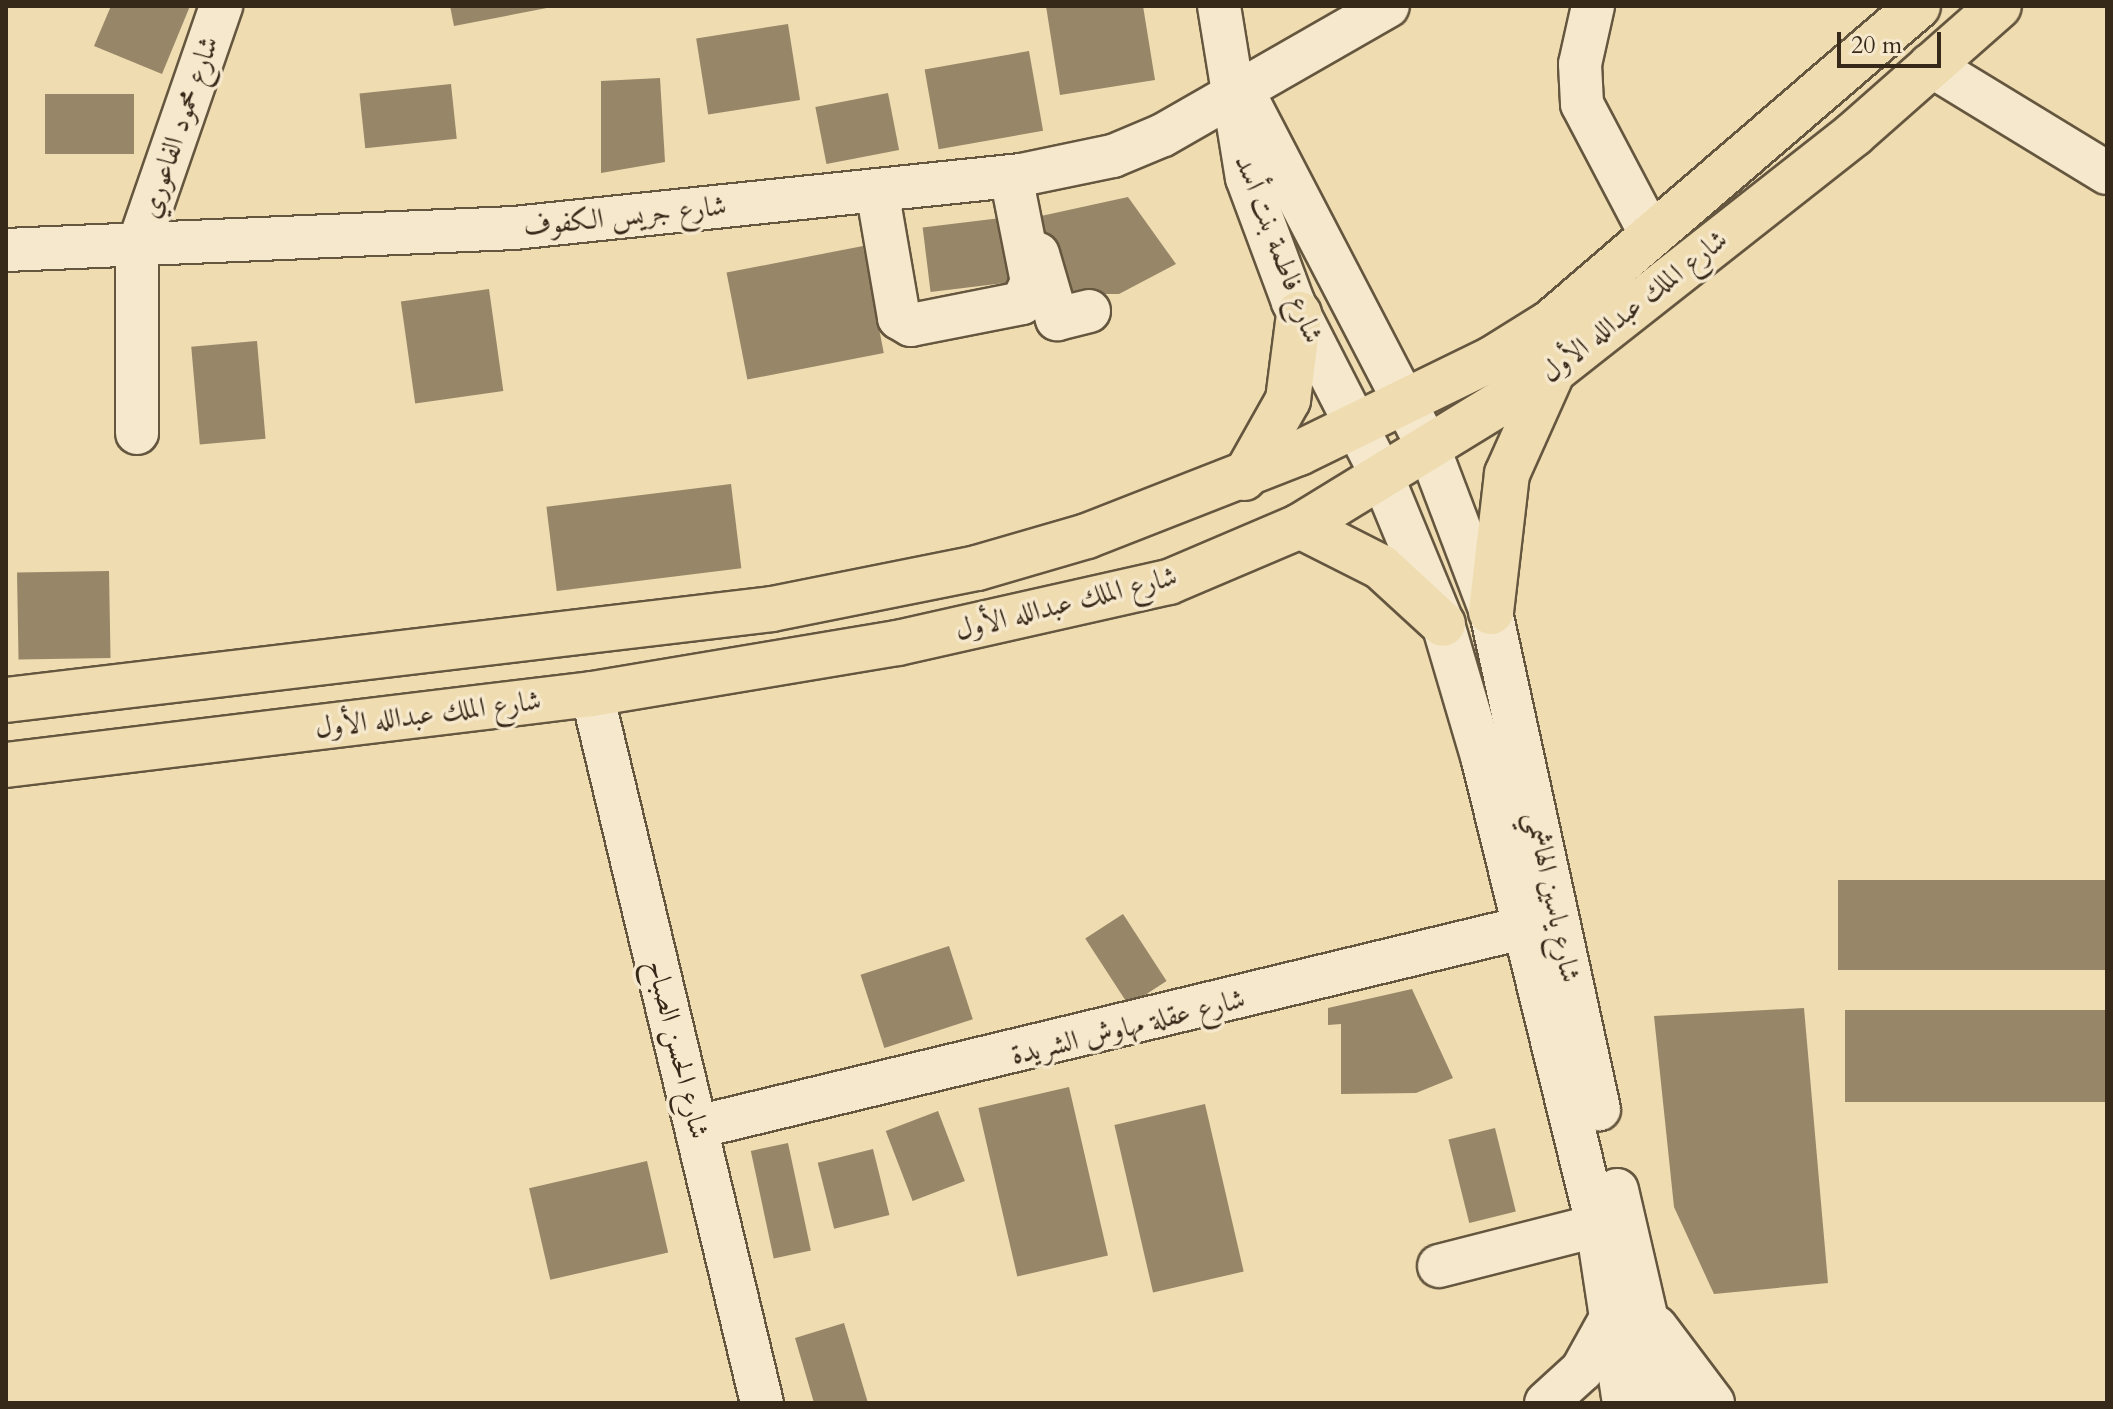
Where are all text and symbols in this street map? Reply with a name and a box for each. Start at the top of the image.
scale bar [1841,16,1945,66]
text: 20 m [1851,29,1902,62]
street label: شارع محمود الفاعوري [132,32,226,222]
street label: شارع فاطمة بنت أسد [1228,150,1330,348]
street label: شارع جريس الكفوف [522,189,728,243]
street label: شارع الملك عبدالله الأول [1534,223,1734,389]
street label: شارع الملك عبدالله الأول [951,559,1181,647]
street label: شارع الملك عبدالله الأول [313,683,543,745]
street label: شارع ياسين الهاشمي [1518,808,1588,986]
street label: شارع الحسن الصباح [640,956,716,1142]
street label: شارع عقلة مهاوش الشريدة [1008,982,1248,1072]

